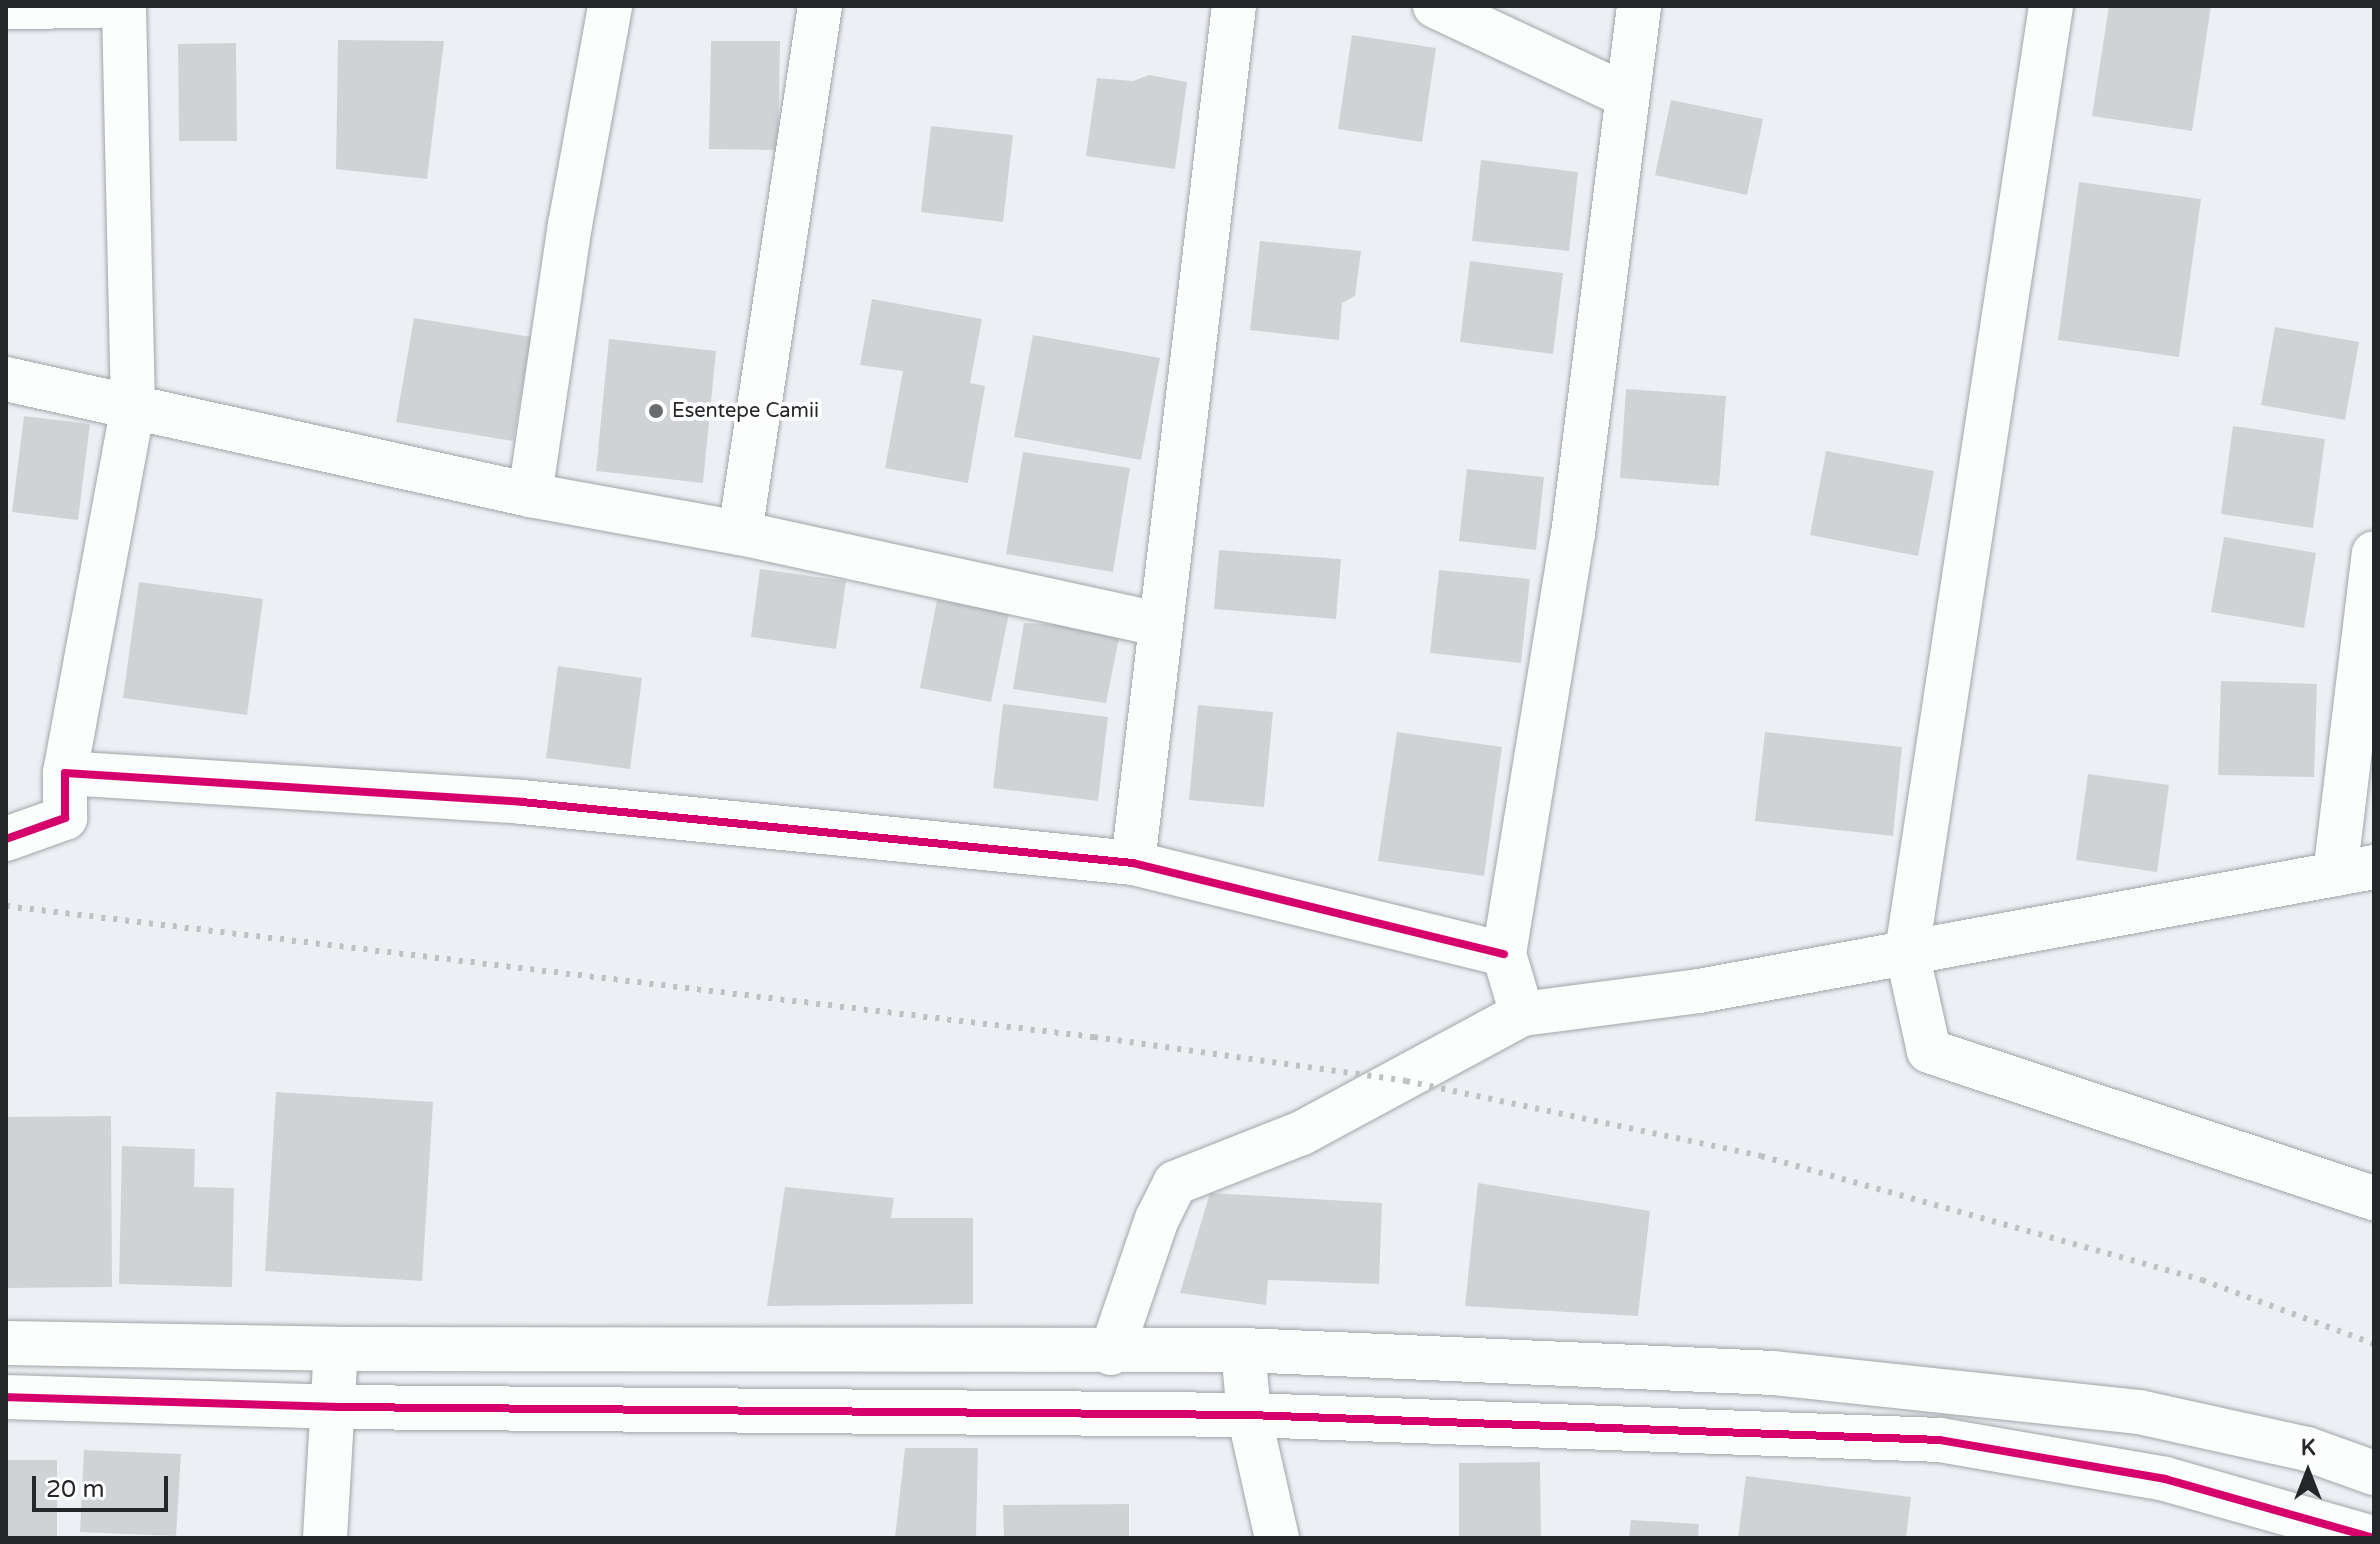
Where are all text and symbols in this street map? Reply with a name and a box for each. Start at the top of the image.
place label: Esentepe Camii [672,399,819,423]
marker: Esentepe Camii [647,402,665,420]
north arrow [2268,1432,2348,1512]
text: K [2301,1435,2315,1461]
scale bar [36,1460,172,1510]
text: 20 m [46,1475,104,1504]

